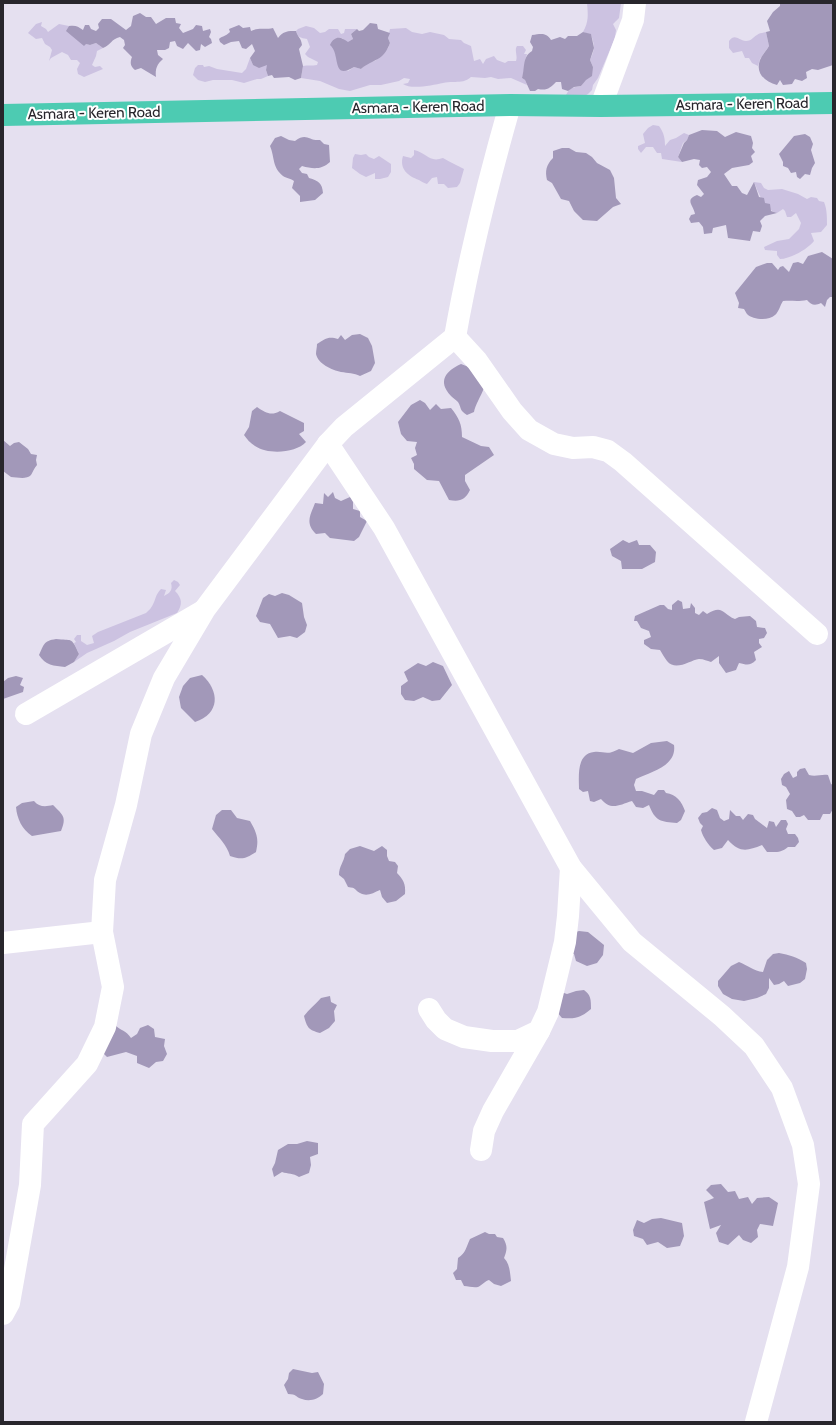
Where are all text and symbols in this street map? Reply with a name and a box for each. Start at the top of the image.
street label: Asmara - Keren Road [675,94,809,114]
street label: Asmara - Keren Road [351,97,485,117]
street label: Asmara - Keren Road [27,103,161,123]

